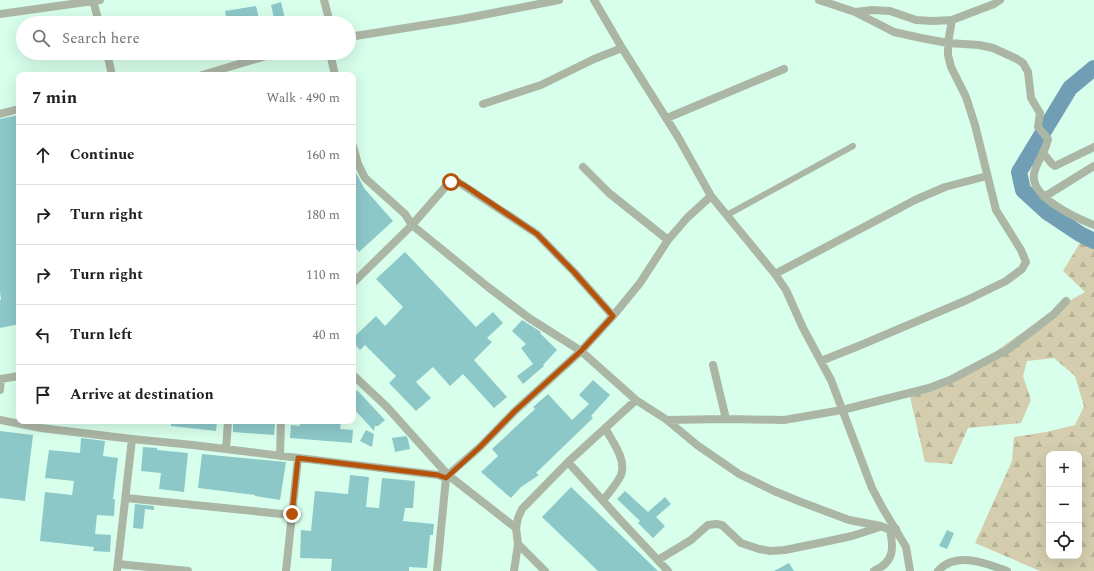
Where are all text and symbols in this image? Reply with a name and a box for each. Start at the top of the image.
search box [16,16,356,60]
icon: search [30,27,52,49]
text: Search here [62,27,140,50]
text: 7 min [32,85,77,111]
text: Walk · 490 m [266,88,340,108]
text: Continue [70,143,135,166]
icon: ahead [32,144,54,166]
text: 160 m [306,145,340,165]
route start [442,173,460,191]
text: Turn right [70,203,143,226]
icon: right [32,204,54,226]
text: 180 m [306,205,340,225]
text: Turn right [70,263,143,286]
icon: right [32,264,54,286]
text: 110 m [306,265,340,285]
text: Turn left [70,323,132,346]
icon: left [32,324,54,346]
text: 40 m [313,325,340,345]
text: Arrive at destination [70,383,214,406]
icon: arrive [32,384,54,406]
map controls [1046,451,1082,559]
button: + [1046,451,1082,487]
button: − [1046,487,1082,523]
route end [283,505,301,523]
button: locate [1046,523,1082,559]

